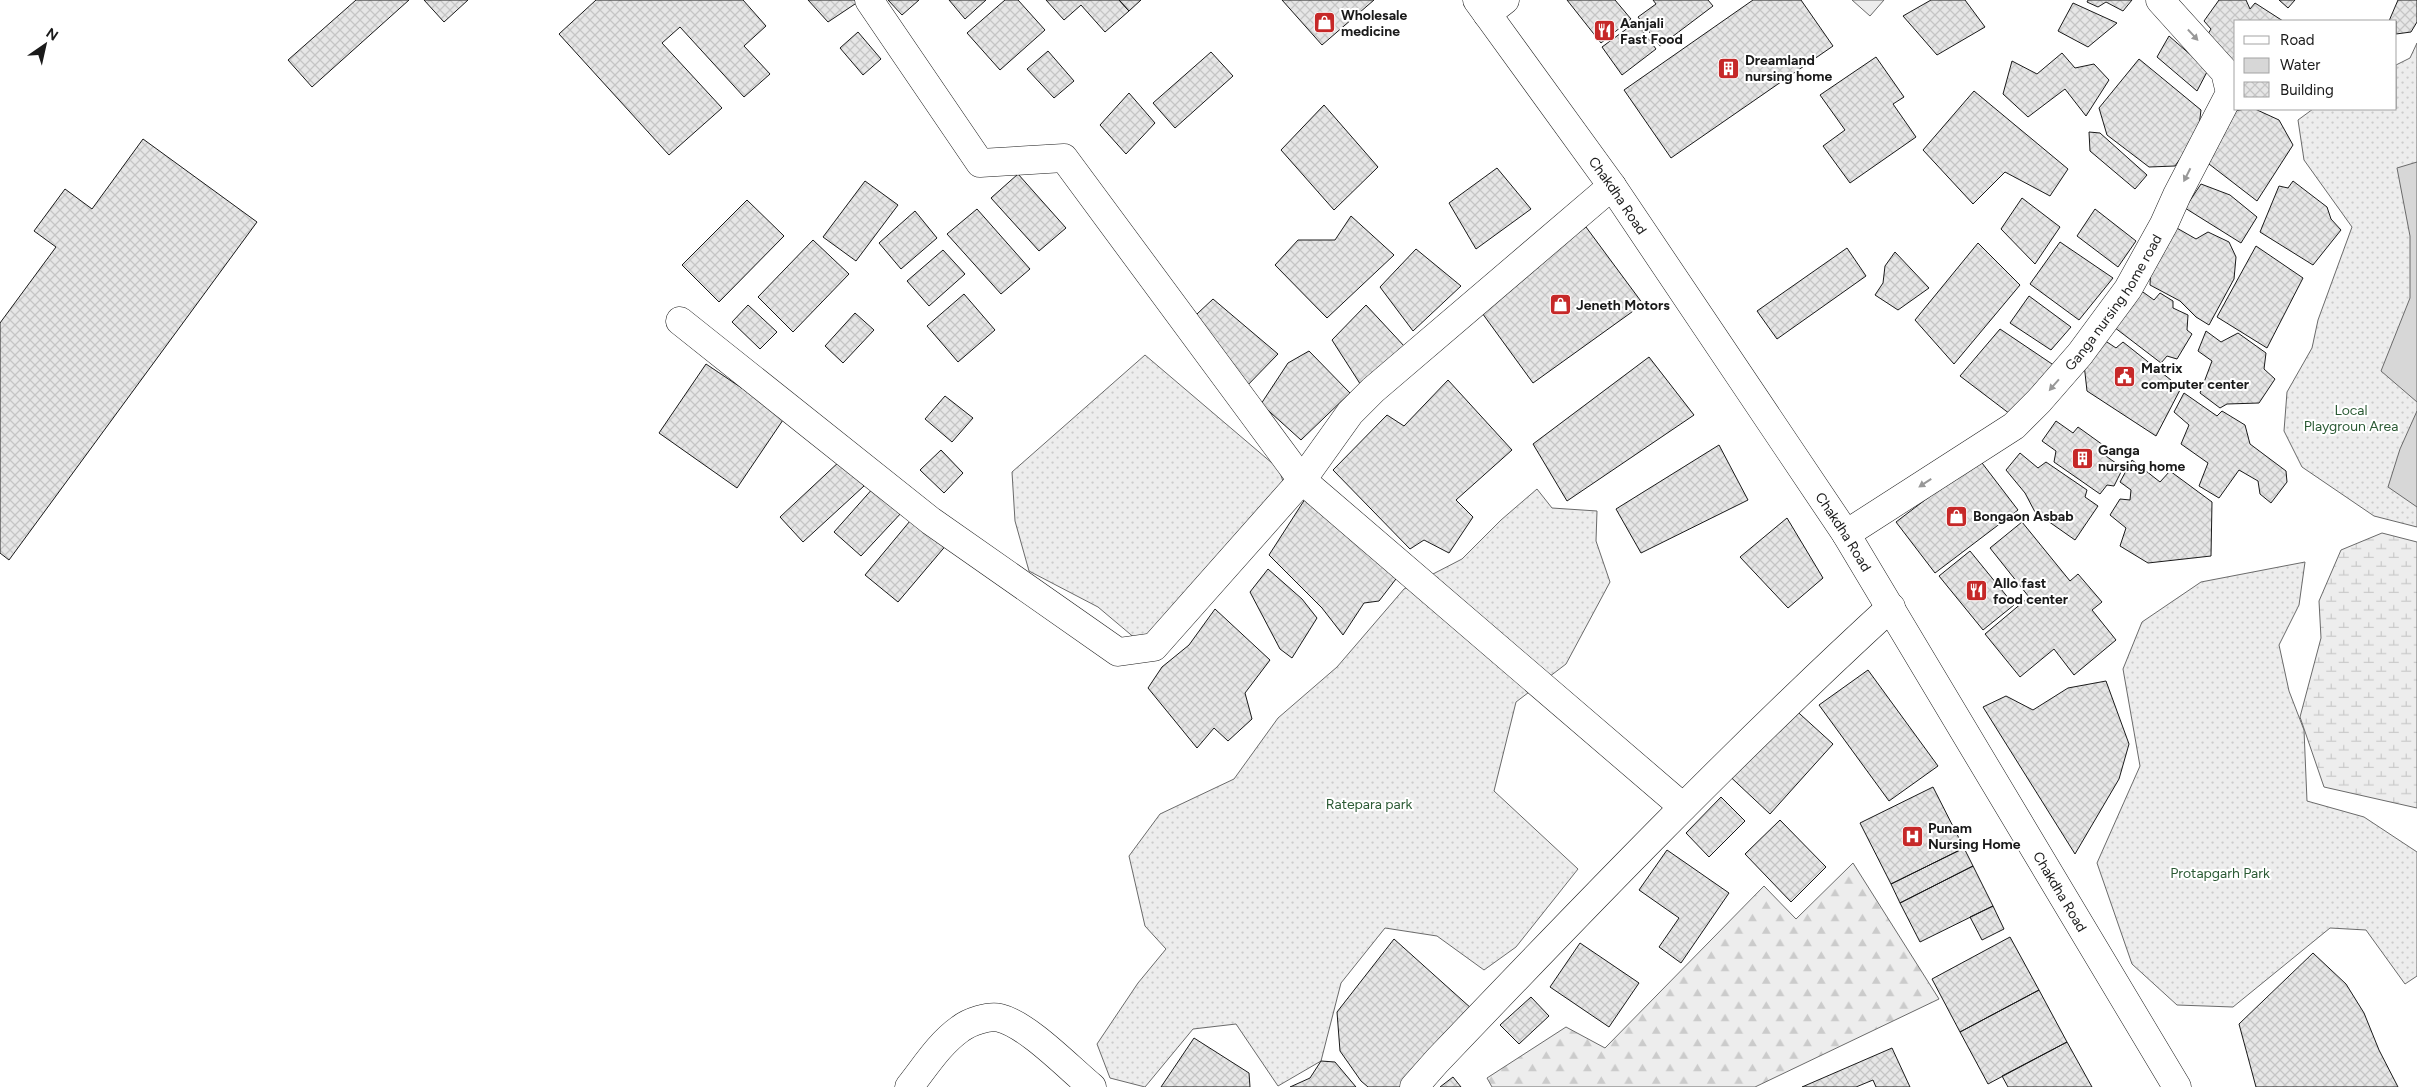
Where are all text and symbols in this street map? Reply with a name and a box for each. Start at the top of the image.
place label: Wholesale medicine [1341,7,1408,40]
shop icon: Wholesale medicine [1313,11,1337,35]
place label: Aanjali Fast Food [1620,15,1683,48]
restaurant icon: Aanjali Fast Food [1592,19,1616,43]
north arrow [20,20,70,70]
legend [2234,20,2397,110]
text: N [43,25,61,45]
one-way arrow [2187,29,2199,41]
text: Road [2280,31,2315,49]
place label: Dreamland nursing home [1745,52,1832,85]
building icon: Dreamland nursing home [1717,56,1741,80]
text: Water [2280,56,2320,74]
text: Building [2280,81,2334,99]
street label: Chakdha Road [1585,154,1650,238]
one-way arrow [2183,167,2191,182]
street label: Ganga nursing home road [2061,231,2166,374]
shop icon: Jeneth Motors [1548,293,1572,317]
place label: Jeneth Motors [1576,297,1670,314]
place label: Matrix computer center [2141,360,2250,393]
public building icon: Matrix computer center [2113,364,2137,388]
one-way arrow [2048,378,2060,390]
park label: Local Playgroun Area [2304,402,2398,435]
place label: Ganga nursing home [2098,442,2185,475]
building icon: Ganga nursing home [2070,446,2094,470]
one-way arrow [1919,478,1932,488]
street label: Chakdha Road [1811,489,1874,575]
shop icon: Bongaon Asbab [1945,504,1969,528]
place label: Bongaon Asbab [1973,508,2074,525]
place label: Allo fast food center [1993,575,2069,608]
restaurant icon: Allo fast food center [1965,579,1989,603]
park label: Ratepara park [1326,796,1412,813]
place label: Punam Nursing Home [1928,820,2021,853]
hospital icon: Punam Nursing Home [1900,824,1924,848]
street label: Chakdha Road [2029,849,2090,935]
park label: Protapgarh Park [2170,865,2270,882]

